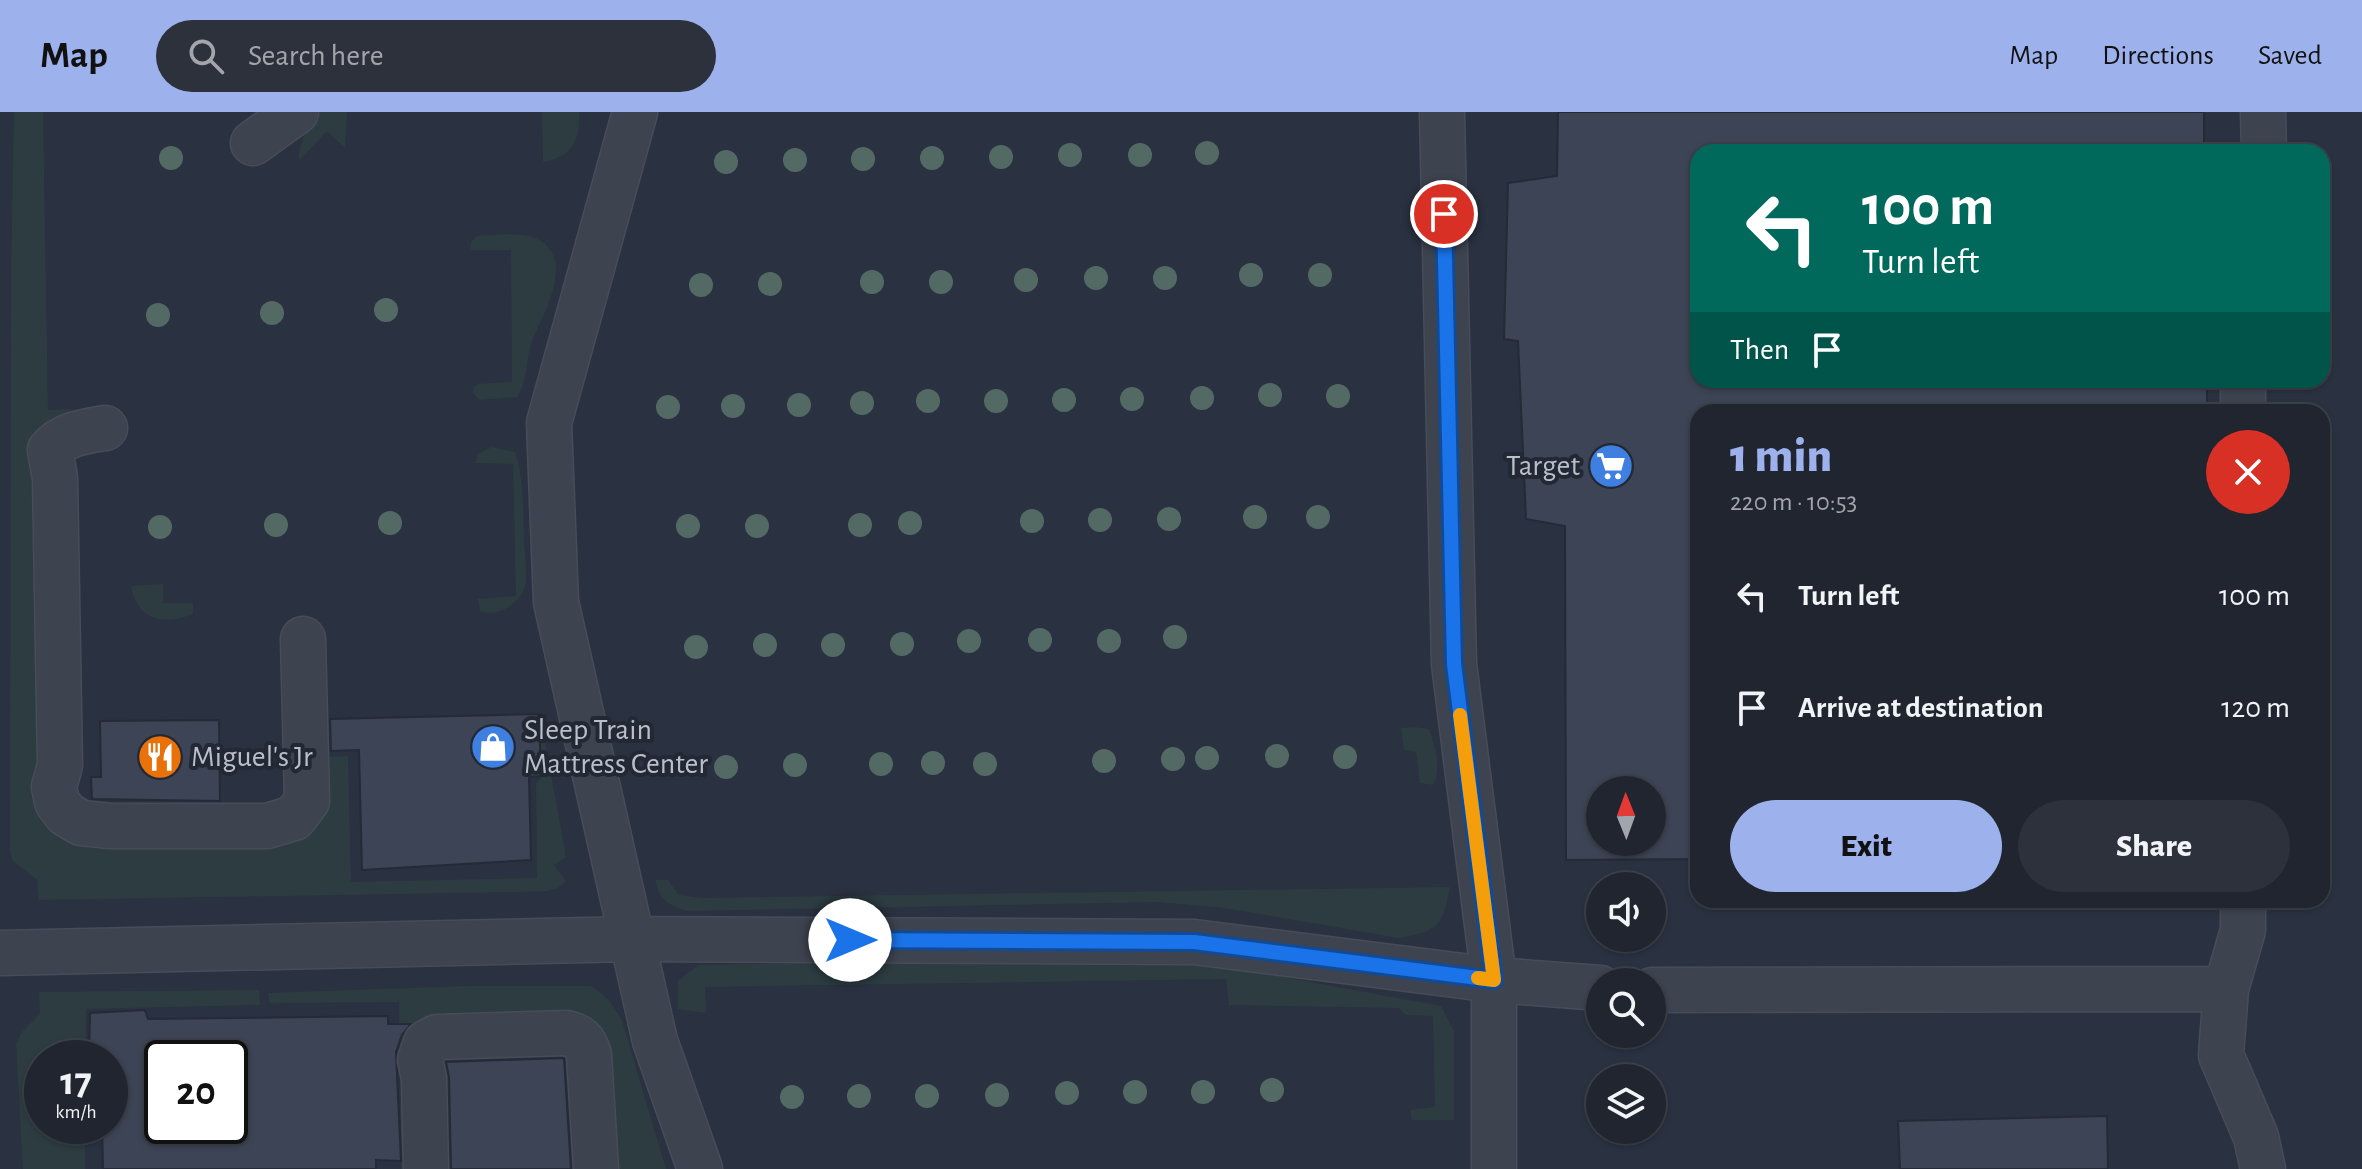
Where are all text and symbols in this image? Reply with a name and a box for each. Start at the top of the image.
search box [156,20,716,92]
icon: search [184,34,228,78]
text: Map [40,37,108,75]
text: Search here [248,41,384,71]
text: Map [2009,42,2058,70]
text: Directions [2102,42,2214,70]
text: Saved [2258,42,2322,70]
icon: left [1730,176,1834,280]
text: 100 m [1862,179,1994,235]
pin [1410,180,1478,248]
icon: arrive [1422,192,1466,236]
text: Turn left [1862,244,1979,280]
icon: arrive [1805,328,1849,372]
text: Then [1730,335,1789,365]
button: close [2206,430,2290,514]
text: 1 min [1730,433,1832,481]
supermarket icon: Target [1587,442,1635,490]
place label: Target [1506,451,1580,481]
text: 220 m · 10:53 [1730,489,1857,515]
icon: left [1730,574,1774,618]
text: Turn left [1798,581,1899,611]
text: 100 m [2219,581,2290,611]
icon: arrive [1730,686,1774,730]
text: Arrive at destination [1798,693,2044,723]
text: 120 m [2221,693,2290,723]
place label: Sleep Train Mattress Center [524,715,708,779]
shop icon: Sleep Train Mattress Center [469,723,517,771]
restaurant icon: Miguel's Jr [136,733,184,781]
place label: Miguel's Jr [191,742,313,772]
north arrow [1586,776,1666,856]
map controls [1586,776,1666,1144]
button: Exit [1730,800,2002,892]
button: Share [2018,800,2290,892]
button: sound [1586,872,1666,952]
position arrow [808,898,892,982]
button: search [1586,968,1666,1048]
speed limit sign: 20 [144,1040,248,1144]
text: 17 [60,1062,92,1102]
button: layers [1586,1064,1666,1144]
text: km/h [55,1102,97,1122]

